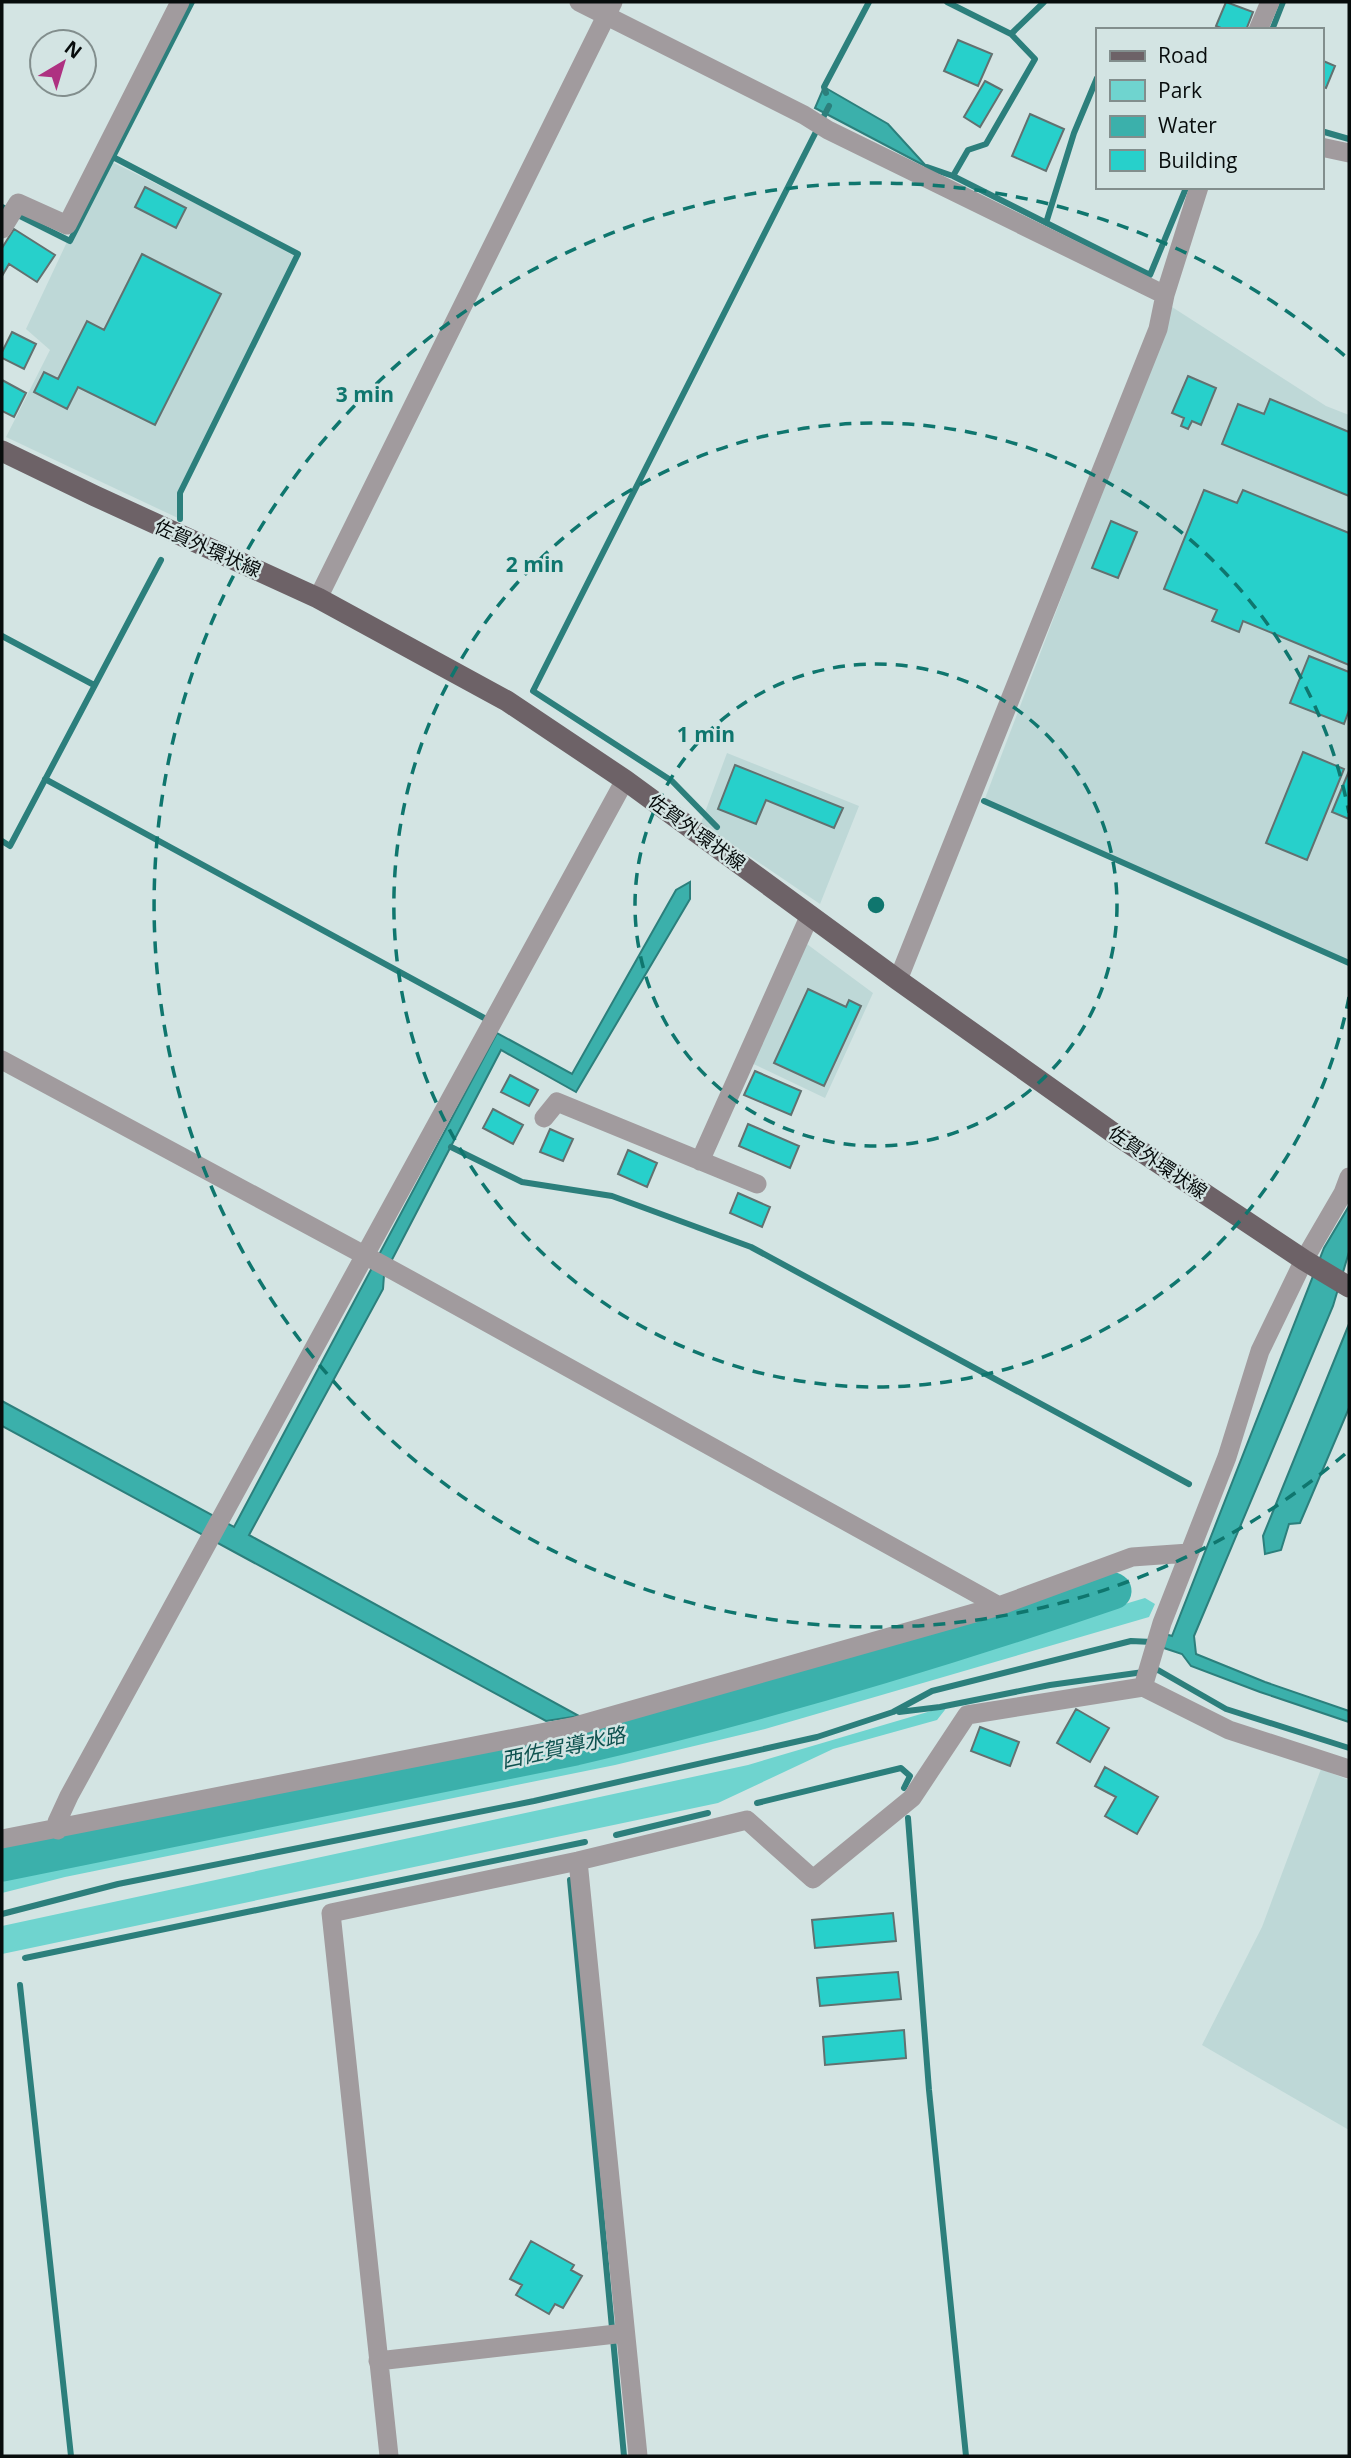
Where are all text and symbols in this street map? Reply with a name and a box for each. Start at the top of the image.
north arrow [28,28,98,98]
legend [1096,28,1323,189]
text: N [59,35,88,65]
text: Road [1158,41,1208,69]
text: Park [1158,76,1202,104]
text: Water [1158,111,1217,139]
text: Building [1158,146,1237,174]
text: 3 min [336,380,394,408]
street label: 佐賀外環状線 [151,513,265,583]
text: 2 min [506,550,564,578]
text: 1 min [677,720,735,748]
street label: 佐賀外環状線 [643,788,751,876]
centre of rings [864,893,888,917]
street label: 佐賀外環状線 [1103,1119,1213,1205]
water label: 西佐賀導水路 [498,1720,629,1774]

